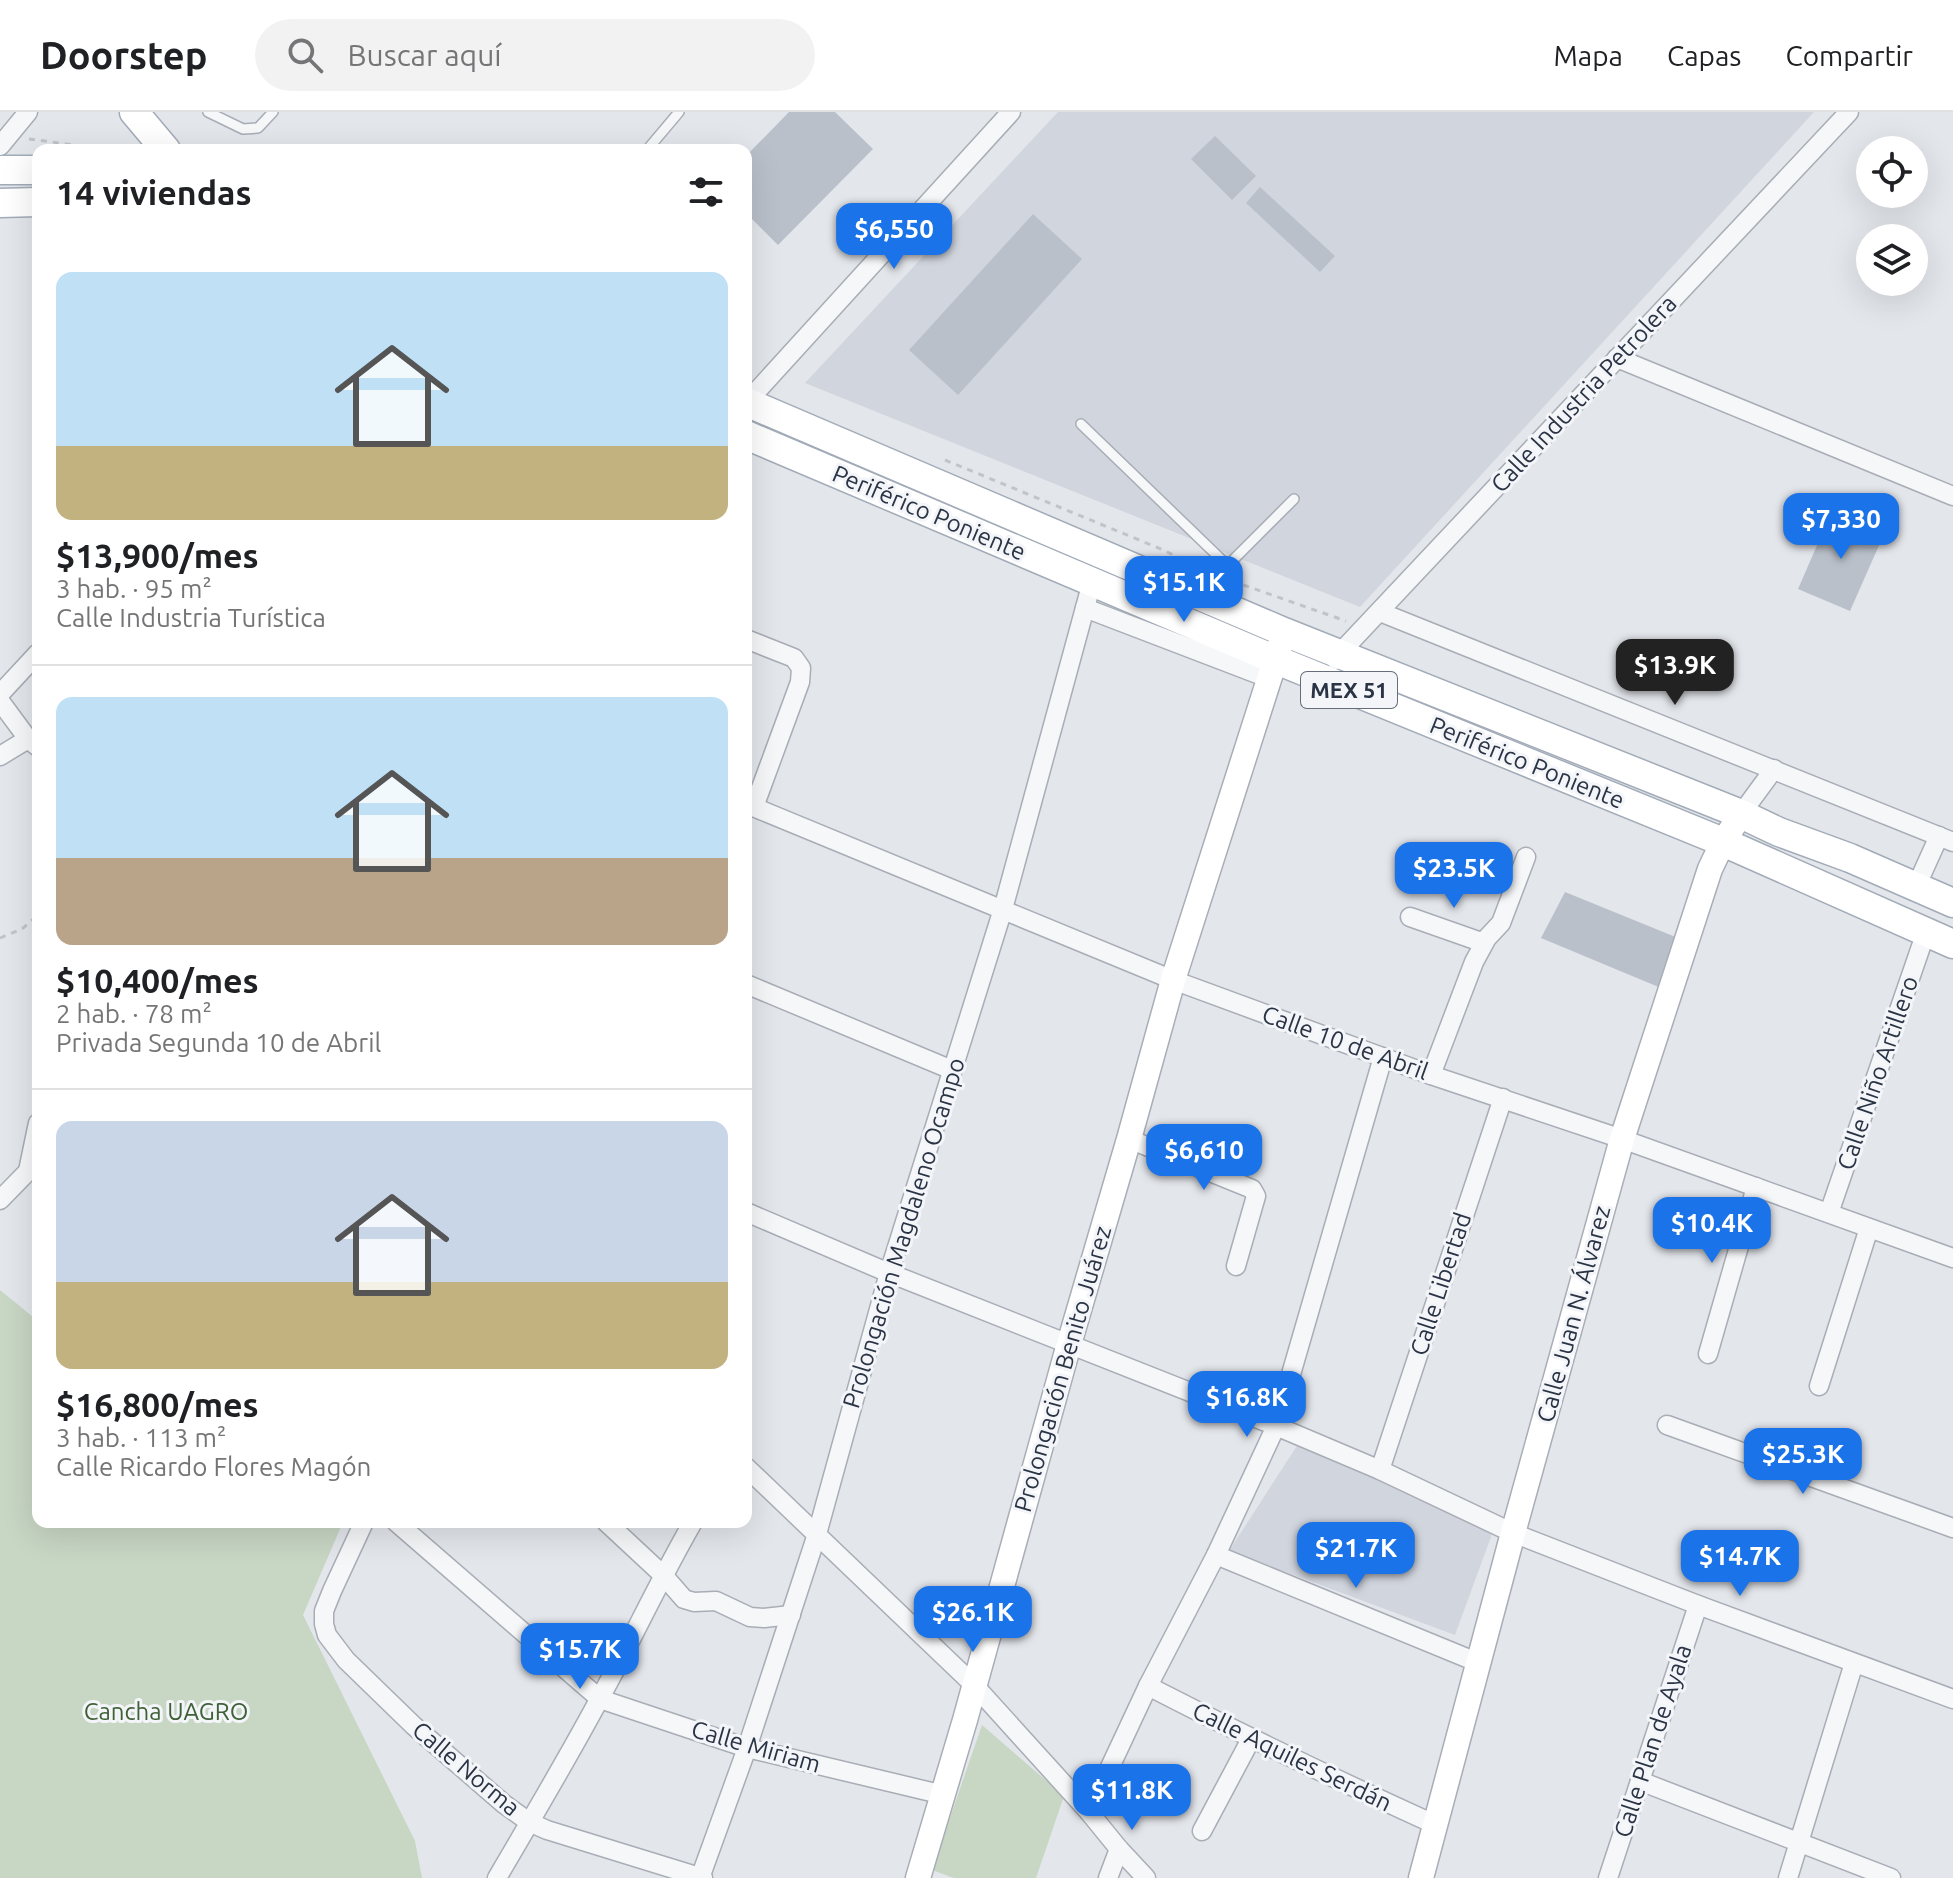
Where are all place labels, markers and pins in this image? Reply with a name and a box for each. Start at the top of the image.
pin: $6,550 [829,203,959,271]
pin: $7,330 [1776,493,1906,561]
pin: $15.1K [1119,556,1249,624]
pin: $13.9K [1610,639,1740,707]
pin: $23.5K [1389,842,1519,910]
pin: $6,610 [1139,1124,1269,1192]
pin: $10.4K [1647,1197,1777,1265]
pin: $16.8K [1182,1371,1312,1439]
pin: $25.3K [1738,1428,1868,1496]
pin: $21.7K [1291,1522,1421,1590]
pin: $14.7K [1675,1530,1805,1598]
pin: $26.1K [908,1586,1038,1654]
pin: $15.7K [515,1623,645,1691]
pin: $11.8K [1067,1764,1197,1832]

